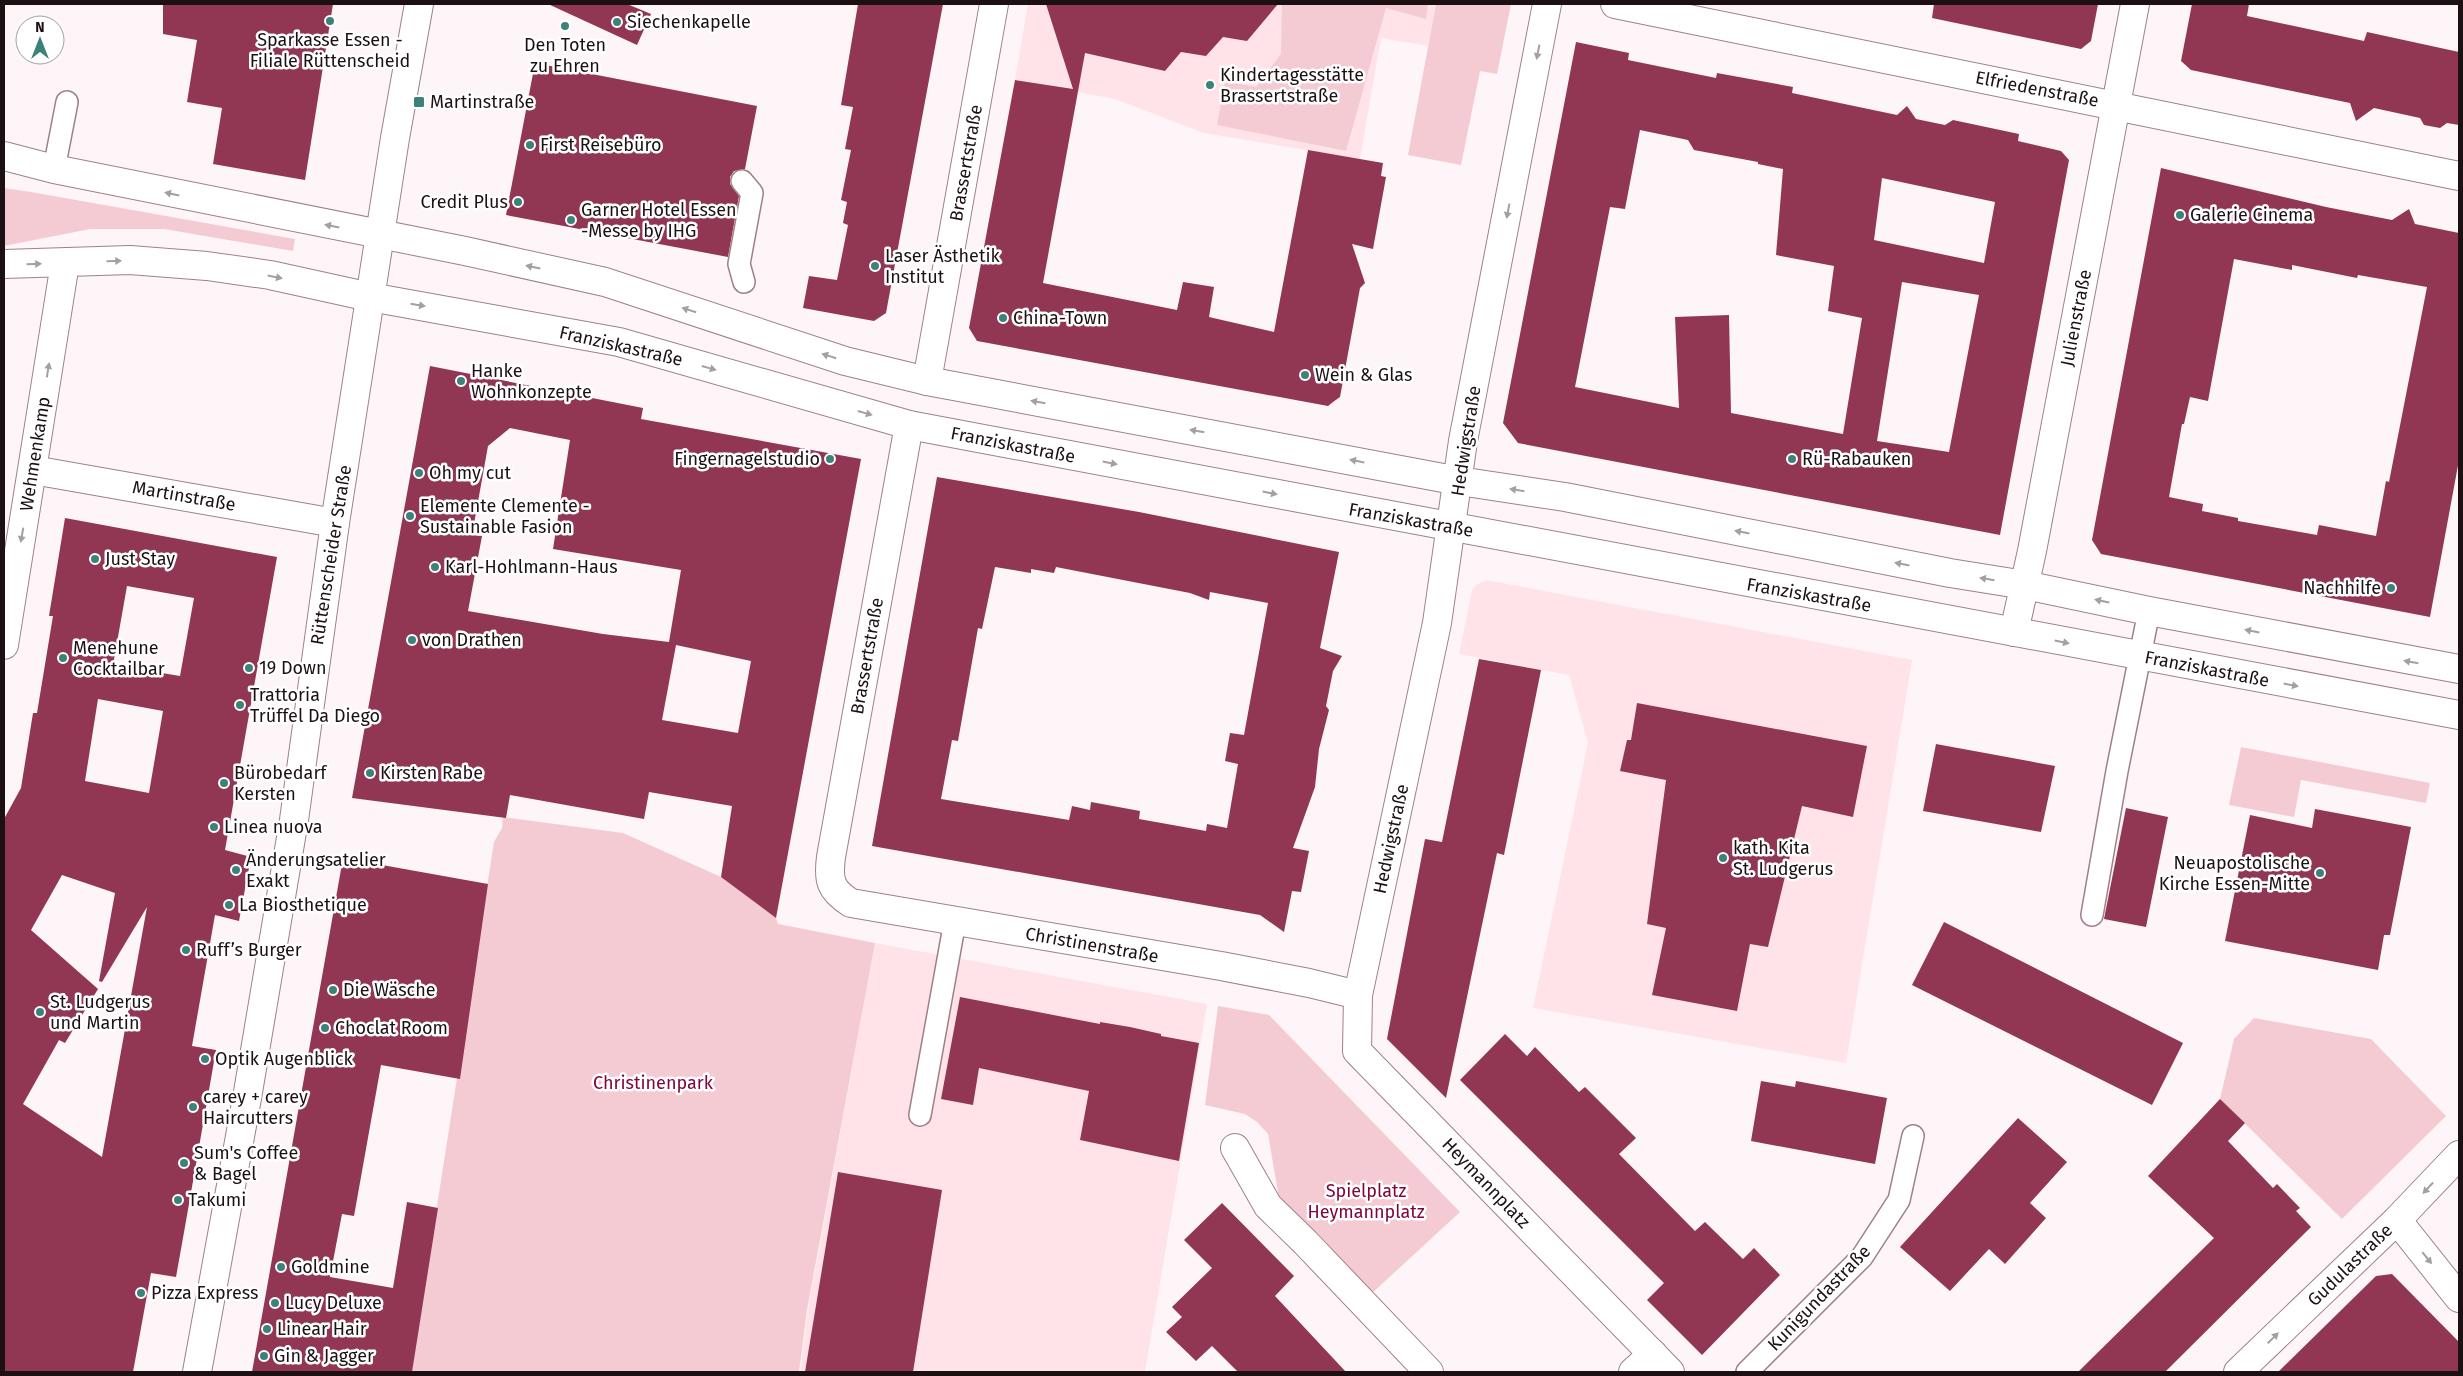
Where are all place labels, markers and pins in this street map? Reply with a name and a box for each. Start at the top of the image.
place label: Siechenkapelle [627,11,751,33]
marker: Sparkasse Essen - Filiale Rüttenscheid [324,15,336,27]
marker: Siechenkapelle [611,16,623,28]
marker: Den Toten zu Ehren [559,20,571,32]
place label: Sparkasse Essen - Filiale Rüttenscheid [250,29,410,72]
place label: Den Toten zu Ehren [524,34,606,77]
place label: Kindertagesstätte Brassertstraße [1220,64,1364,107]
marker: Kindertagesstätte Brassertstraße [1204,79,1216,91]
place label: Martinstraße [430,91,534,113]
marker: Martinstraße [412,95,426,109]
place label: First Reisebüro [540,134,661,156]
marker: First Reisebüro [524,139,536,151]
place label: Credit Plus [420,191,508,213]
marker: Credit Plus [512,196,524,208]
place label: Garner Hotel Essen -Messe by IHG [581,199,737,242]
place label: Galerie Cinema [2190,204,2313,226]
marker: Galerie Cinema [2174,209,2186,221]
marker: Garner Hotel Essen -Messe by IHG [565,214,577,226]
place label: Laser Ästhetik Institut [885,245,1000,288]
marker: Laser Ästhetik Institut [869,260,881,272]
place label: China-Town [1013,307,1107,329]
marker: China-Town [997,312,1009,324]
place label: Hanke Wohnkonzepte [471,360,592,403]
place label: Wein & Glas [1315,364,1412,386]
marker: Wein & Glas [1299,369,1311,381]
marker: Hanke Wohnkonzepte [455,375,467,387]
place label: Fingernagelstudio [674,448,820,470]
place label: Rü-Rabauken [1802,448,1911,470]
marker: Fingernagelstudio [824,453,836,465]
marker: Rü-Rabauken [1786,453,1798,465]
place label: Oh my cut [429,462,512,484]
marker: Oh my cut [413,467,425,479]
place label: Elemente Clemente - Sustainable Fasion [420,495,590,538]
marker: Elemente Clemente - Sustainable Fasion [404,510,416,522]
place label: Just Stay [105,548,175,570]
marker: Just Stay [89,553,101,565]
place label: Karl-Hohlmann-Haus [445,556,618,578]
marker: Karl-Hohlmann-Haus [429,561,441,573]
place label: Nachhilfe [2303,577,2381,599]
marker: Nachhilfe [2385,582,2397,594]
place label: von Drathen [422,629,522,651]
marker: von Drathen [406,634,418,646]
place label: Menehune Cocktailbar [73,637,165,680]
marker: Menehune Cocktailbar [57,652,69,664]
place label: 19 Down [259,657,327,679]
marker: 19 Down [243,662,255,674]
place label: Trattoria Trüffel Da Diego [250,684,380,727]
marker: Trattoria Trüffel Da Diego [234,699,246,711]
place label: Bürobedarf Kersten [234,762,328,805]
place label: Kirsten Rabe [380,762,483,784]
marker: Kirsten Rabe [364,767,376,779]
marker: Bürobedarf Kersten [218,777,230,789]
place label: Linea nuova [224,816,323,838]
marker: Linea nuova [208,821,220,833]
place label: kath. Kita St. Ludgerus [1733,837,1833,880]
place label: Änderungsatelier Exakt [246,849,386,892]
marker: kath. Kita St. Ludgerus [1717,852,1729,864]
place label: Neuapostolische Kirche Essen-Mitte [2159,852,2310,895]
marker: Änderungsatelier Exakt [230,864,242,876]
marker: Neuapostolische Kirche Essen-Mitte [2314,867,2326,879]
place label: La Biosthetique [239,894,367,916]
marker: La Biosthetique [223,899,235,911]
place label: Ruff’s Burger [196,939,302,961]
marker: Ruff’s Burger [180,944,192,956]
place label: Die Wäsche [343,979,436,1001]
marker: Die Wäsche [327,984,339,996]
place label: St. Ludgerus und Martin [50,991,150,1034]
marker: St. Ludgerus und Martin [34,1006,46,1018]
place label: Choclat Room [335,1017,448,1039]
marker: Choclat Room [319,1022,331,1034]
place label: Optik Augenblick [215,1048,354,1070]
marker: Optik Augenblick [199,1053,211,1065]
place label: carey + carey Haircutters [203,1086,308,1129]
marker: carey + carey Haircutters [187,1101,199,1113]
place label: Sum's Coffee & Bagel [194,1142,298,1185]
marker: Sum's Coffee & Bagel [178,1157,190,1169]
place label: Takumi [188,1189,246,1211]
marker: Takumi [172,1194,184,1206]
place label: Goldmine [291,1256,370,1278]
marker: Goldmine [275,1261,287,1273]
place label: Pizza Express [151,1282,258,1304]
marker: Pizza Express [135,1287,147,1299]
place label: Lucy Deluxe [285,1292,382,1314]
marker: Lucy Deluxe [269,1297,281,1309]
place label: Linear Hair [277,1318,367,1340]
marker: Linear Hair [261,1323,273,1335]
place label: Gin & Jagger [274,1345,374,1367]
marker: Gin & Jagger [258,1350,270,1362]

